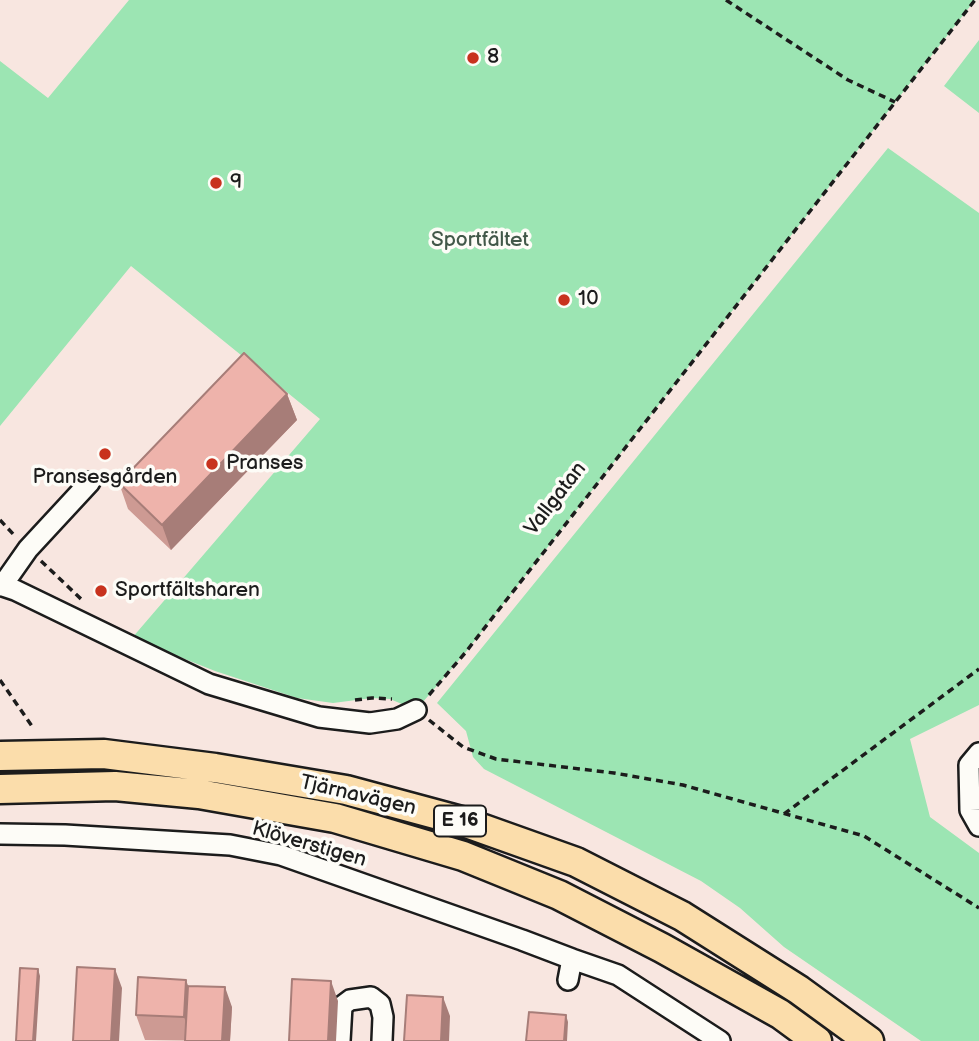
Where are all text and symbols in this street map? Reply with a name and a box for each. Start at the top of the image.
place label: 8 [487,45,499,71]
marker: 8 [465,50,481,66]
place label: 9 [230,170,242,196]
marker: 9 [208,175,224,191]
park label: Sportfältet [431,228,529,254]
place label: 10 [578,287,598,313]
marker: 10 [556,292,572,308]
marker: Pransesgården [97,446,113,462]
place label: Pranses [226,451,303,477]
marker: Pranses [204,456,220,472]
street label: Vallgatan [520,457,592,541]
place label: Pransesgården [33,465,177,491]
place label: Sportfältsharen [115,578,260,604]
marker: Sportfältsharen [93,583,109,599]
street label: Tjärnavägen [298,770,418,822]
road number: E 16 [434,806,486,836]
street label: Klöverstigen [249,817,369,873]

